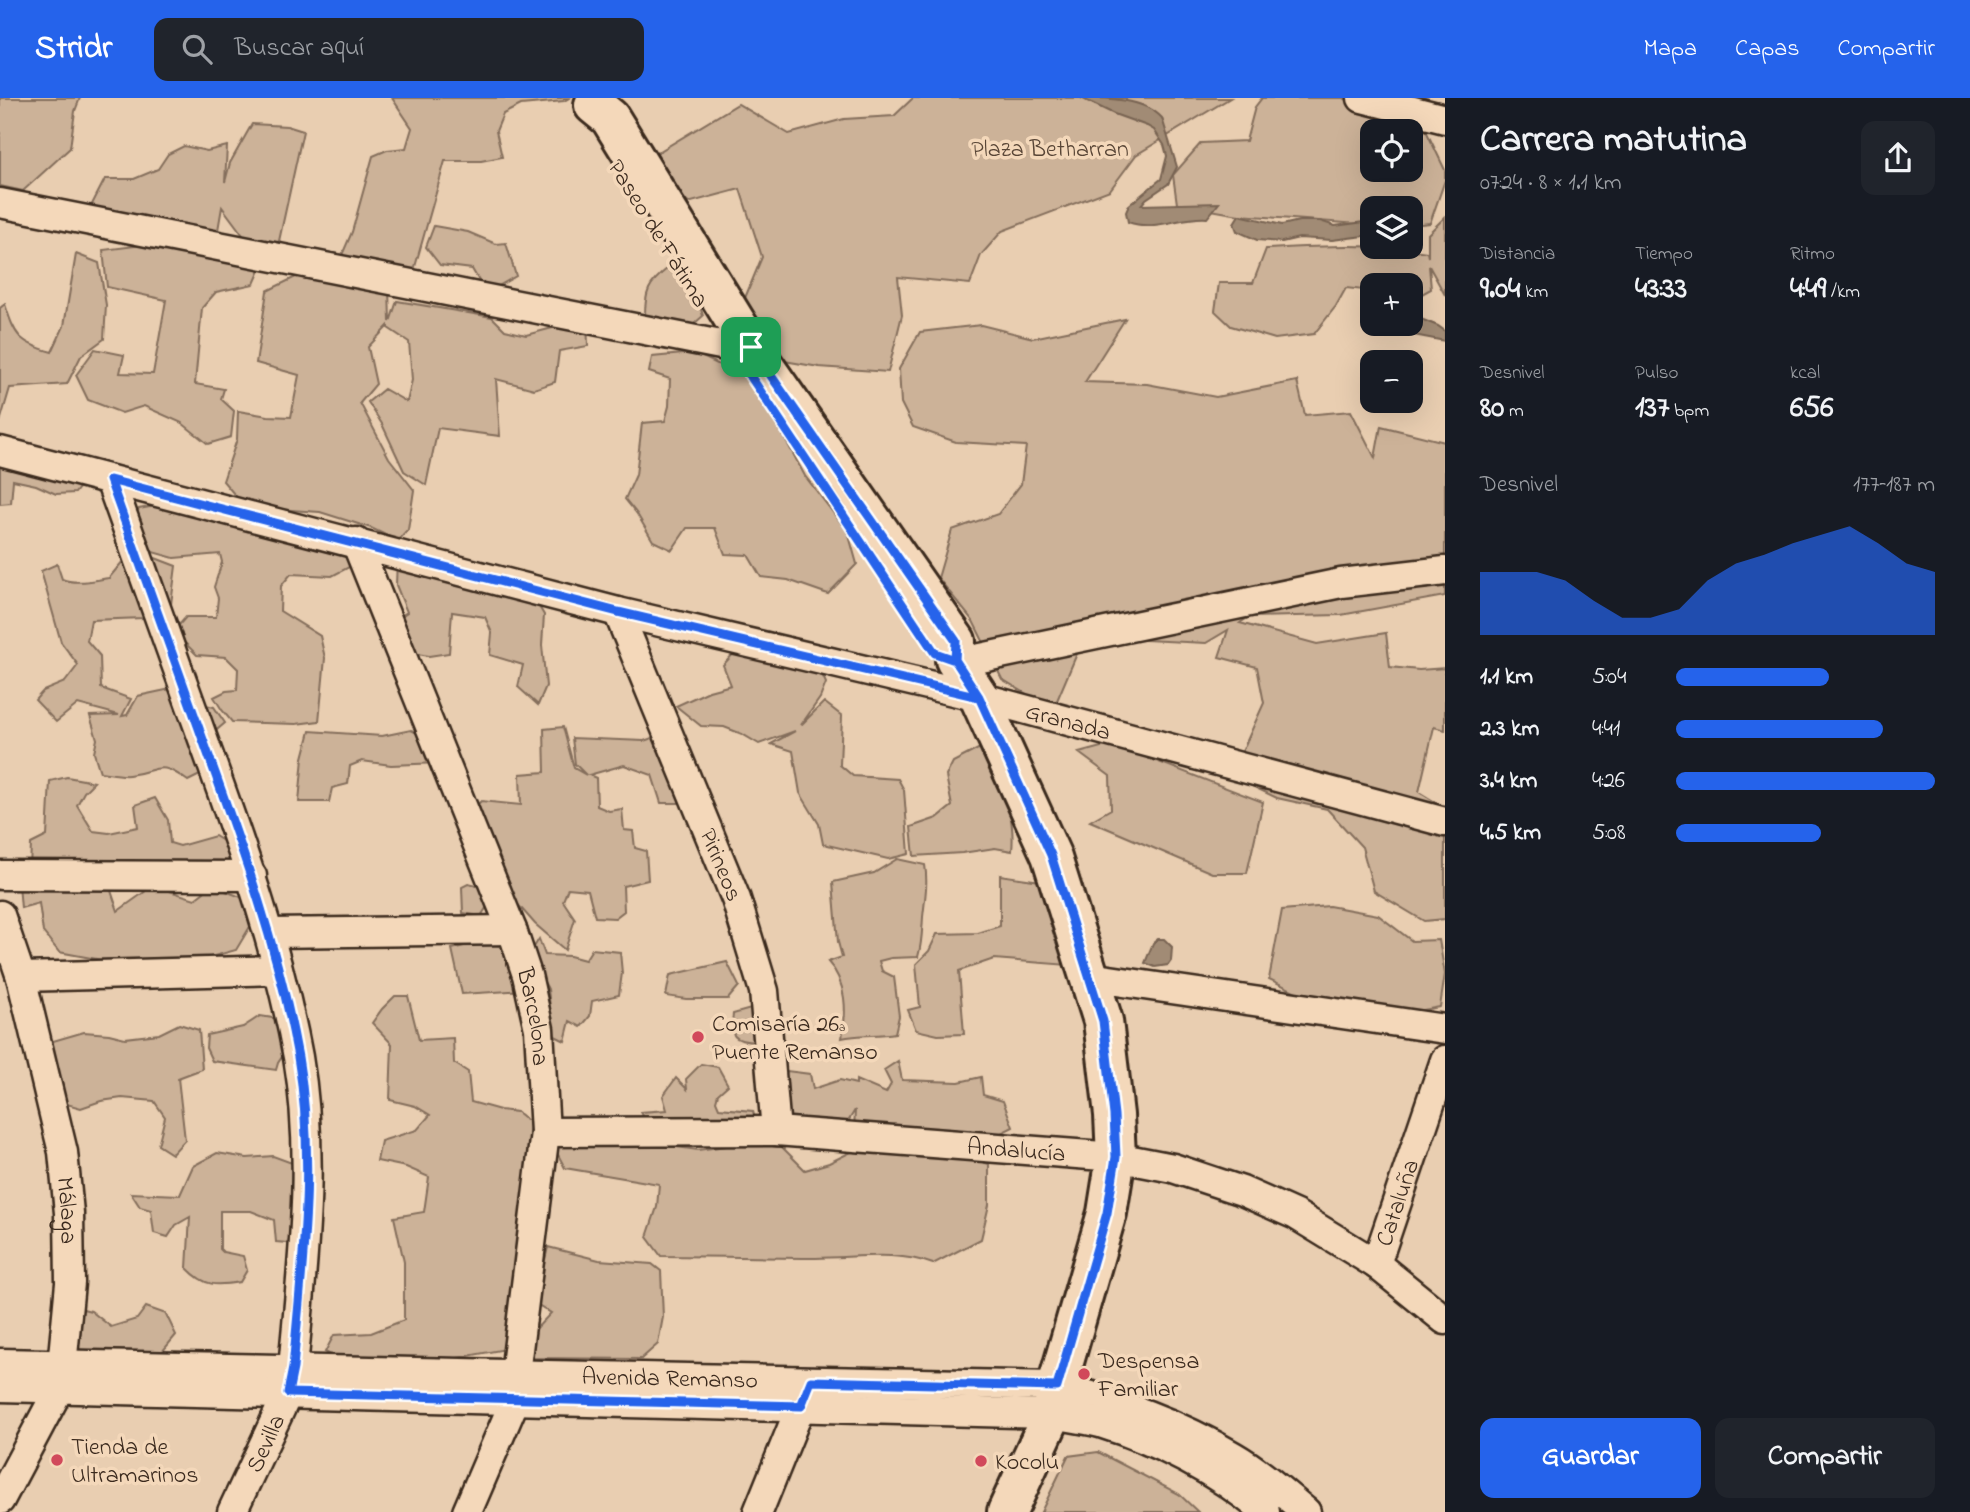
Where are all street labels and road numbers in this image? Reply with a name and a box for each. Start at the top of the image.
street label: Paseo de Fátima [597,153,716,315]
street label: Granada [1021,695,1114,752]
street label: Pirineos [689,824,750,907]
street label: Barcelona [506,964,556,1067]
street label: Andalucía [966,1131,1067,1173]
street label: Cataluña [1368,1155,1430,1251]
street label: Málaga [46,1175,84,1244]
street label: Avenida Remanso [581,1361,758,1399]
street label: Sevilla [239,1409,296,1479]

